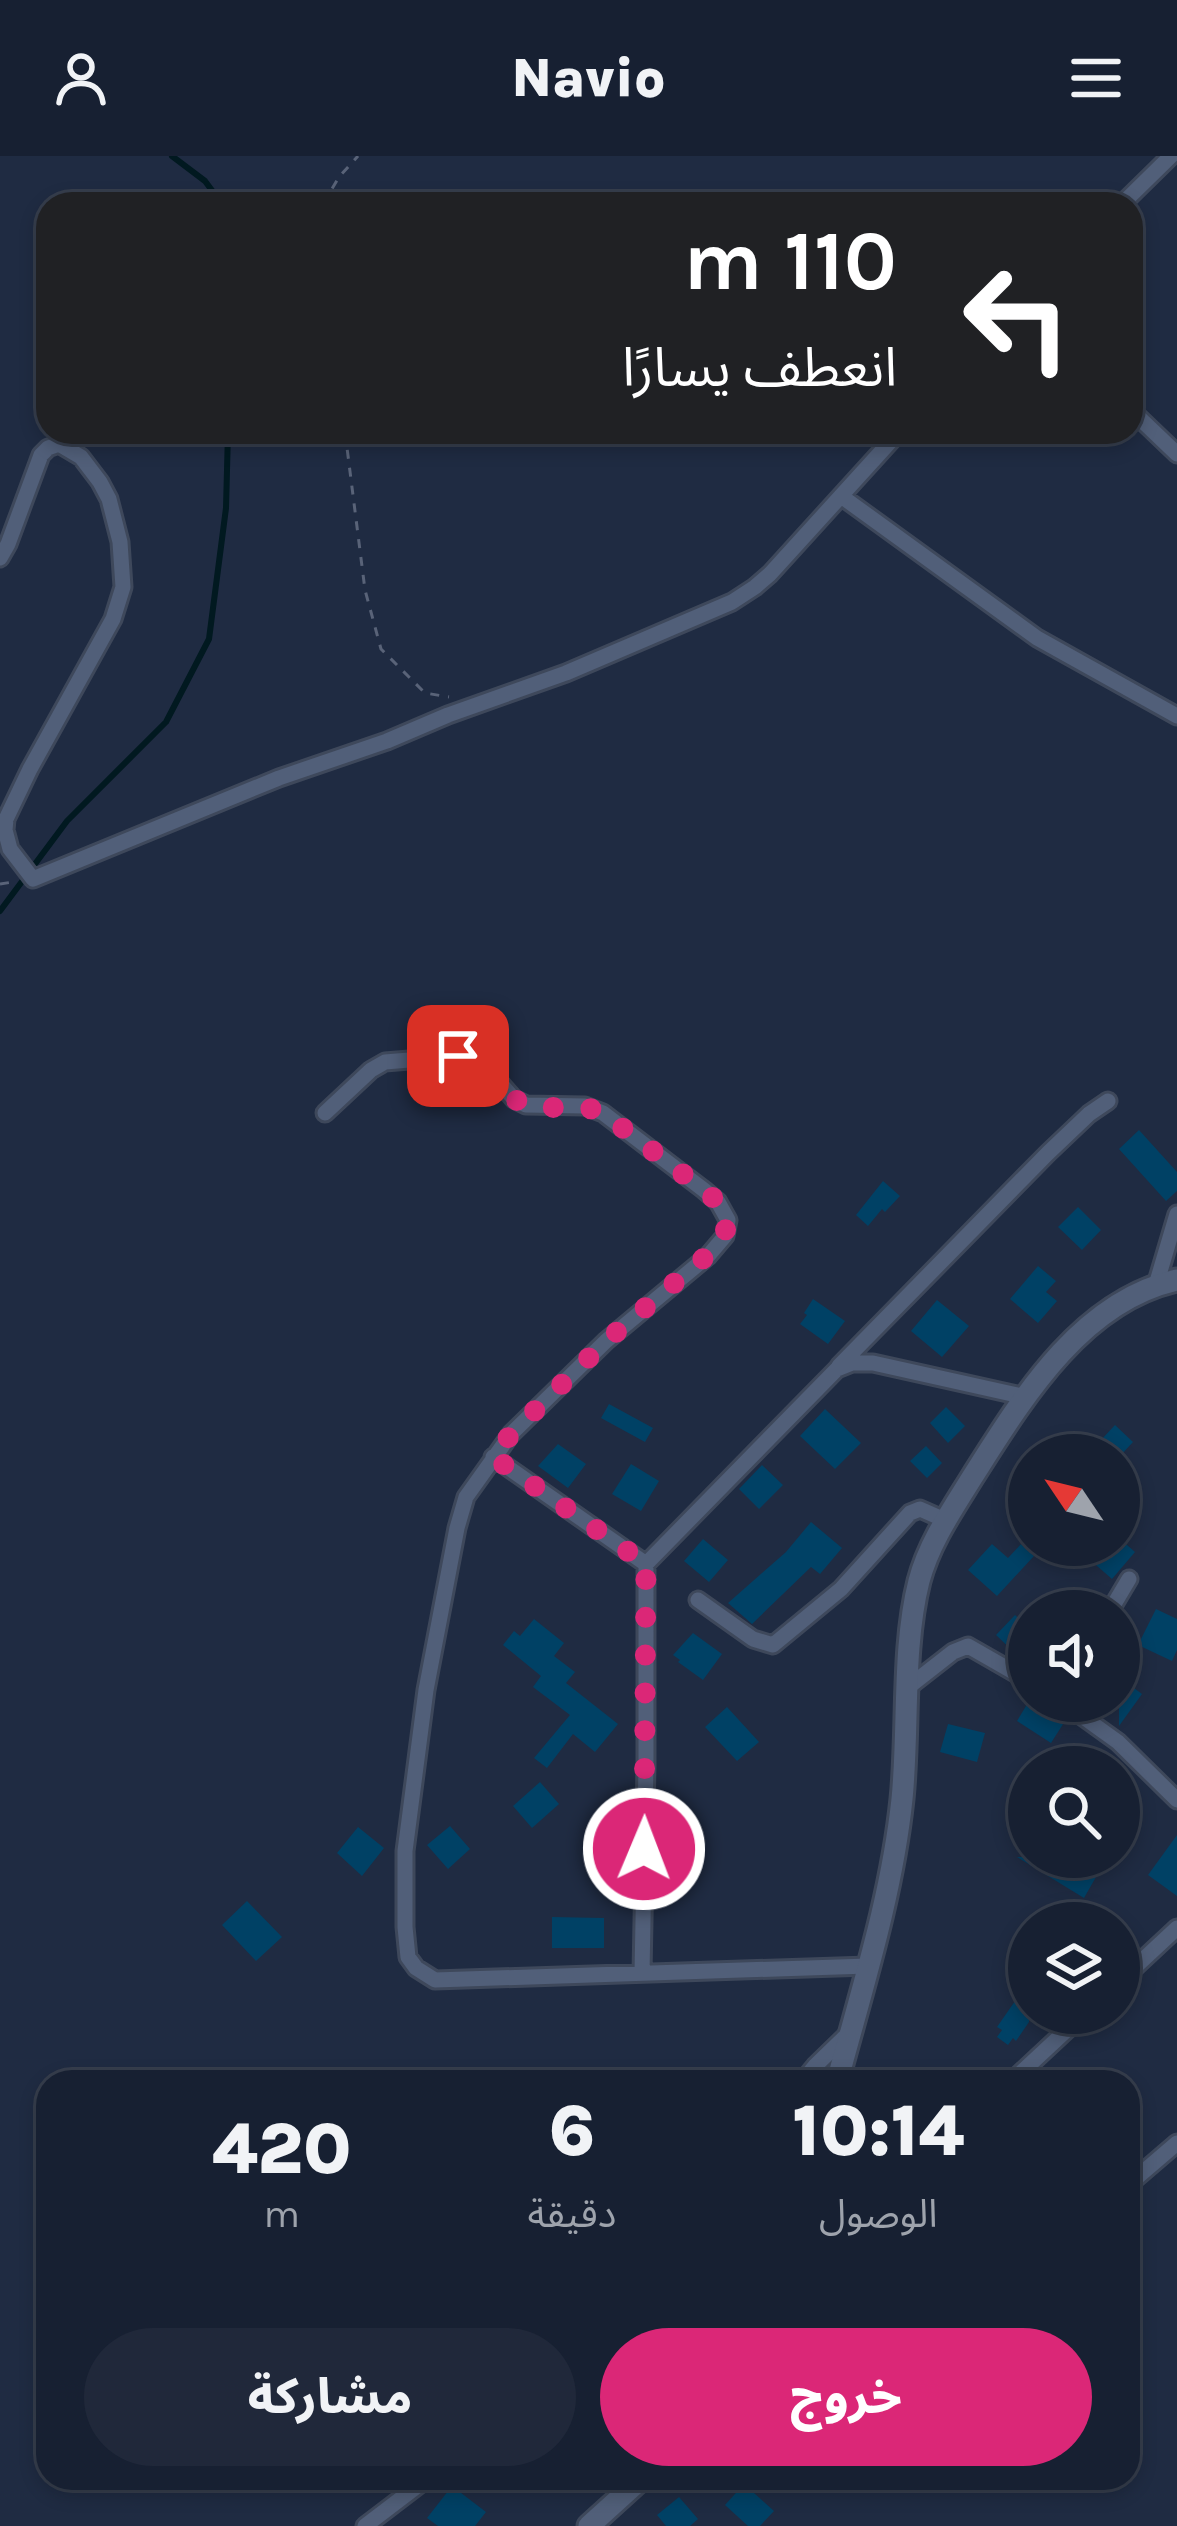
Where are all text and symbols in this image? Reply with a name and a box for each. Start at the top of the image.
icon: person [48,45,114,111]
icon: menu [1063,45,1129,111]
text: Navio [511,46,666,110]
text: 110 m [683,212,897,310]
icon: left [939,240,1095,396]
text: انعطف يسارًا [622,336,897,400]
pin [407,1005,509,1107]
icon: arrive [425,1023,491,1089]
north arrow [1008,1434,1140,1566]
map controls [1008,1434,1140,2034]
button: sound [1008,1590,1140,1722]
button: search [1008,1746,1140,1878]
position arrow [581,1786,707,1912]
button: layers [1008,1902,1140,2034]
text: 6 [549,2089,595,2173]
text: 10:14 [792,2089,964,2173]
text: 420 [212,2107,352,2191]
text: m [264,2191,300,2237]
text: دقيقة [528,2191,616,2237]
text: الوصول [819,2191,937,2237]
button: مشاركة [84,2328,576,2466]
button: خروج [600,2328,1092,2466]

